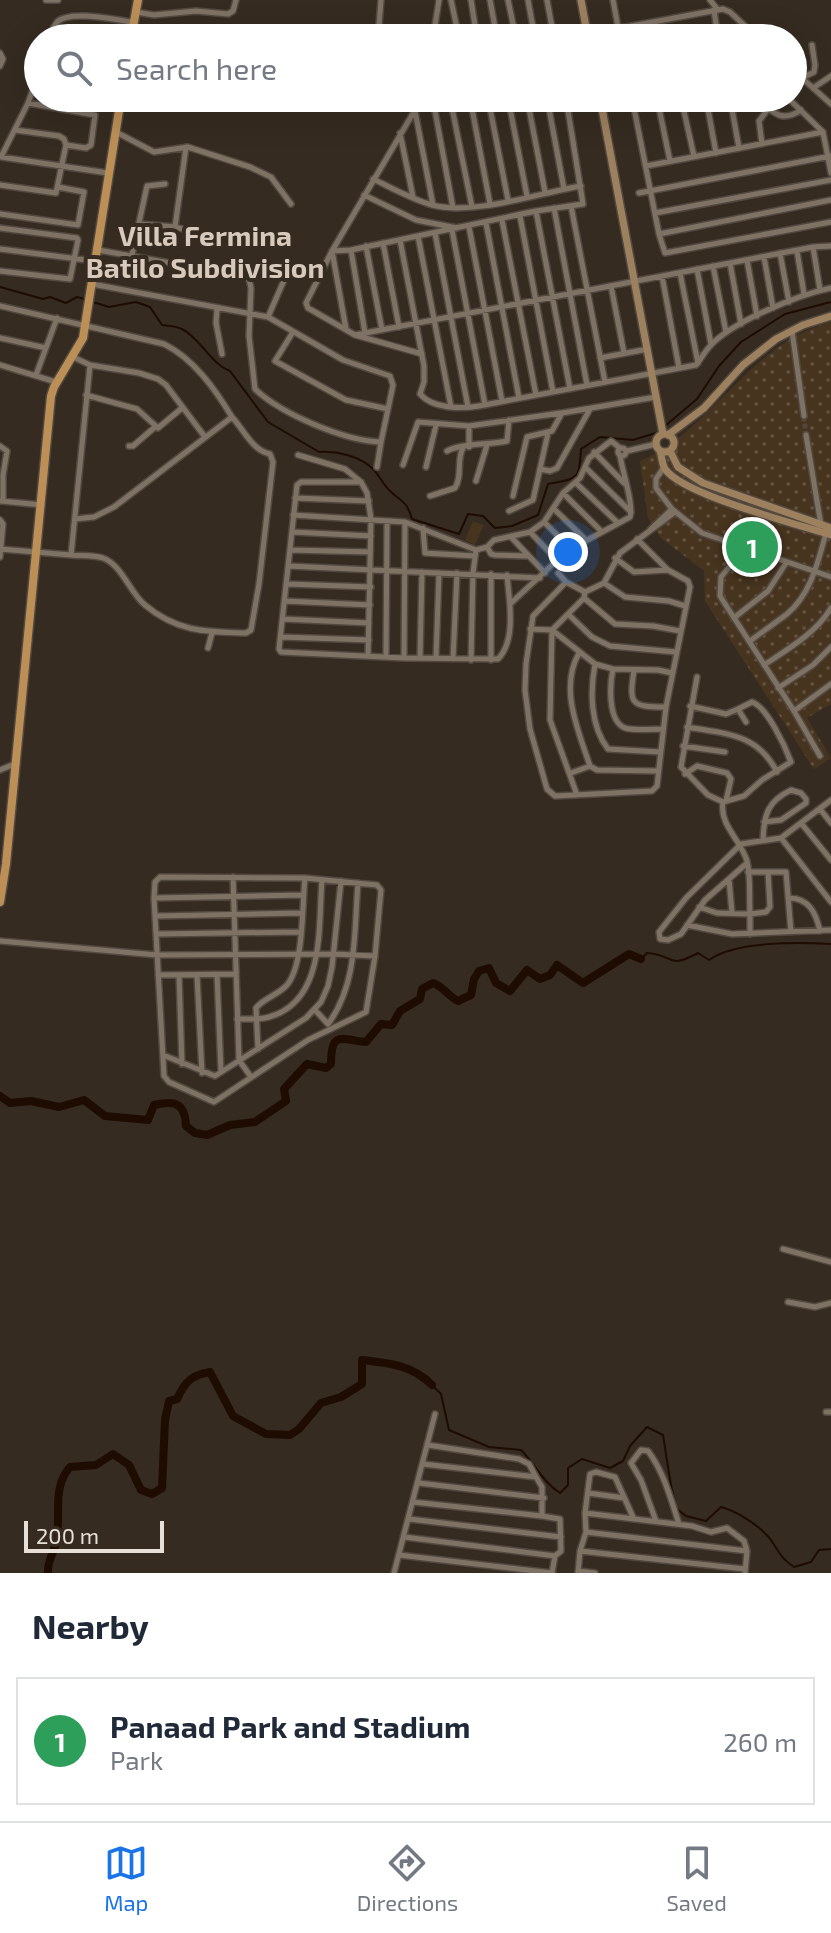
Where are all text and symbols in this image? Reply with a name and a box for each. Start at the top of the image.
search box [24,24,807,112]
icon: search [52,46,96,90]
text: Search here [116,50,277,86]
district label: Villa Fermina Batilo Subdivision [86,218,324,284]
pin: 1 [726,517,778,577]
your location [548,532,588,572]
scale bar [24,1517,164,1553]
text: 200 m [36,1522,99,1548]
text: Nearby [32,1605,149,1646]
text: Panaad Park and Stadium [110,1708,470,1744]
text: 1 [54,1726,66,1757]
text: 260 m [723,1726,797,1757]
text: Park [110,1744,163,1775]
tab: Map [104,1841,148,1915]
tab: Directions [357,1841,458,1915]
tab: Saved [666,1841,727,1915]

